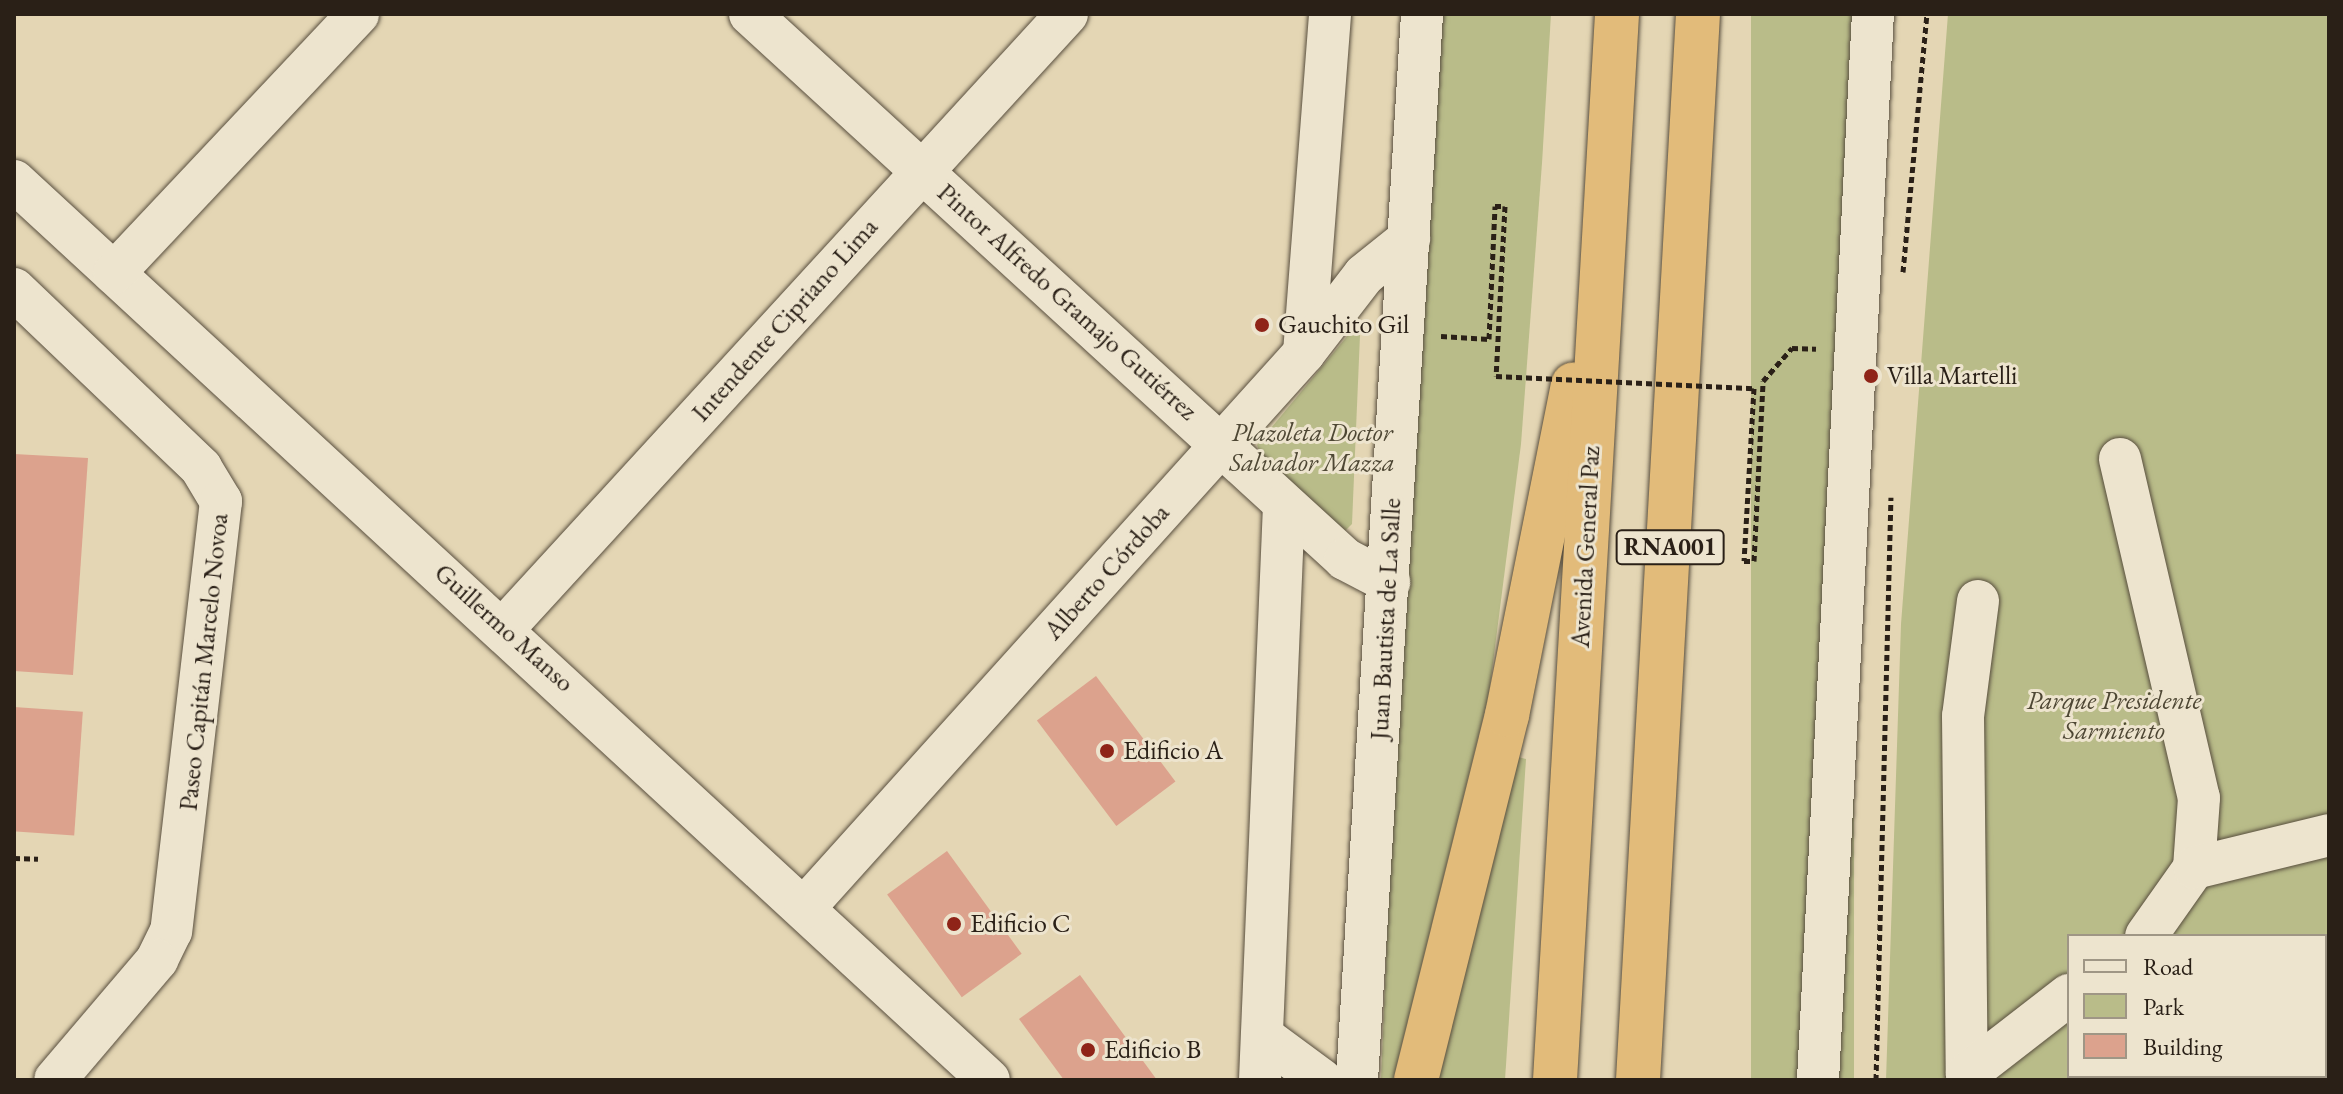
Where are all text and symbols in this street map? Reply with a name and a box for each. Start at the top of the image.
street label: Pintor Alfredo Gramajo Gutiérrez [931,177,1203,427]
street label: Intendente Cipriano Lima [685,212,885,428]
place label: Gauchito Gil [1278,309,1409,341]
marker: Gauchito Gil [1253,316,1271,334]
place label: Villa Martelli [1887,360,2017,392]
marker: Villa Martelli [1862,367,1880,385]
park label: Plazoleta Doctor Salvador Mazza [1229,417,1395,478]
street label: Avenida General Paz [1565,445,1607,649]
street label: Juan Bautista de La Salle [1364,497,1408,741]
street label: Alberto Córdoba [1038,498,1176,646]
street label: Paseo Capitán Marcelo Novoa [173,512,235,812]
road number: RNA001 [1614,527,1726,567]
street label: Guillermo Manso [428,557,580,699]
park label: Parque Presidente Sarmiento [2027,685,2201,746]
place label: Edificio A [1123,735,1223,767]
marker: Edificio A [1098,742,1116,760]
place label: Edificio C [970,908,1070,940]
marker: Edificio C [945,915,963,933]
legend [2067,934,2327,1078]
text: Road [2143,951,2193,982]
text: Park [2143,991,2184,1022]
text: Building [2143,1031,2223,1062]
place label: Edificio B [1104,1034,1201,1066]
marker: Edificio B [1079,1041,1097,1059]

